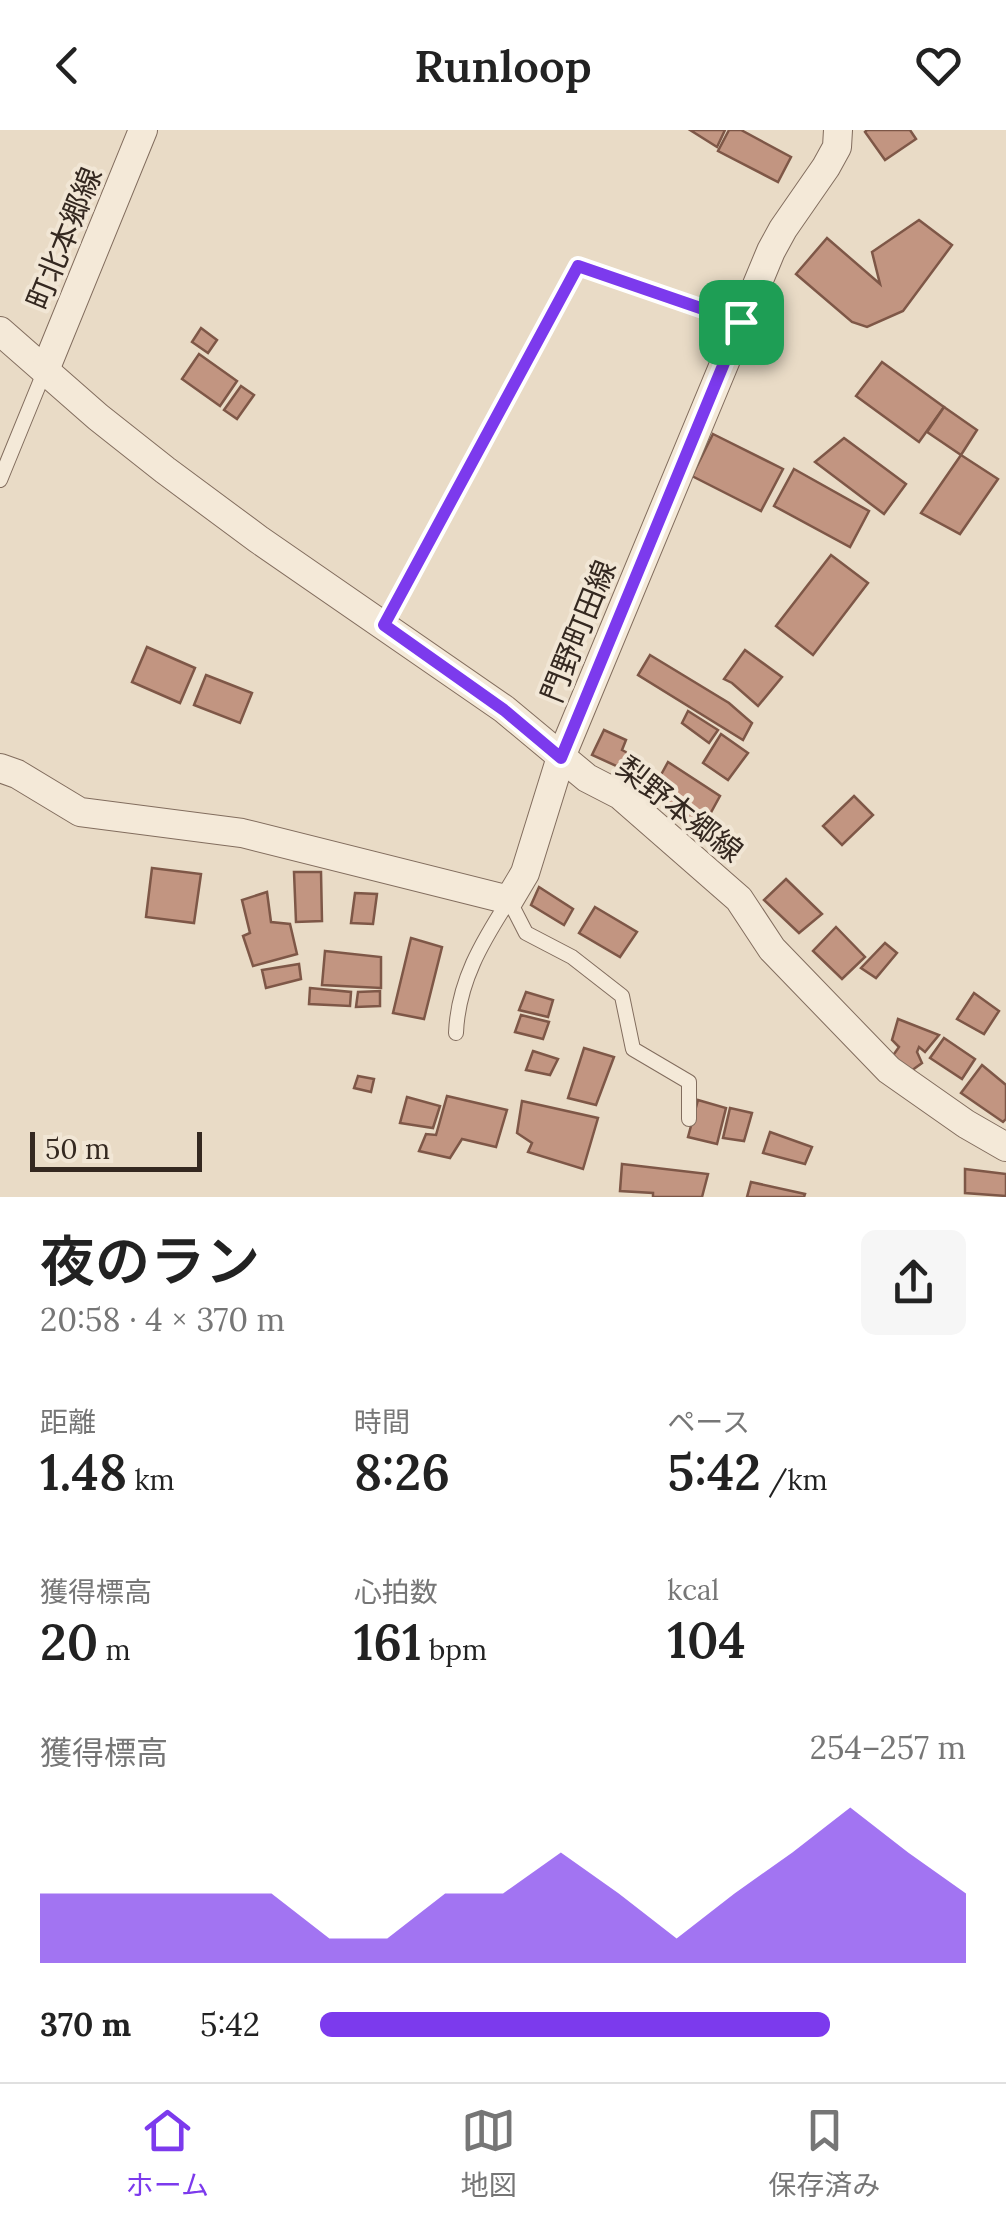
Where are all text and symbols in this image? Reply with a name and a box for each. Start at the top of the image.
text: Runloop [414,37,592,94]
icon: back [40,38,95,93]
icon: heart [911,38,966,93]
street label: 町北本郷線 [18,161,110,315]
pin [699,280,784,365]
icon: arrive [714,295,769,350]
street label: 門野町田線 [532,554,624,708]
street label: 梨野本郷線 [609,748,751,870]
scale bar [30,1127,202,1172]
text: 50 m [45,1131,110,1167]
text: 夜のラン [40,1226,260,1296]
button: share [861,1230,966,1335]
text: 20:58 · 4 × 370 m [40,1299,285,1340]
text: 距離 [40,1404,96,1440]
text: 時間 [354,1404,410,1440]
text: ペース [667,1404,750,1440]
text: 1.48 [40,1440,127,1504]
text: 8:26 [354,1440,450,1504]
text: 5:42 [667,1440,761,1504]
text: km [127,1462,175,1498]
text: /km [761,1462,828,1498]
text: kcal [667,1572,719,1608]
text: 獲得標高 [40,1574,152,1610]
text: 心拍数 [354,1574,438,1610]
text: 104 [667,1608,746,1672]
text: 20 [40,1610,98,1674]
text: 161 [354,1610,422,1674]
text: m [98,1632,131,1668]
text: bpm [422,1632,487,1668]
text: 254–257 m [810,1727,966,1768]
text: 獲得標高 [40,1732,168,1773]
text: 370 m [40,2004,131,2045]
text: 5:42 [200,2004,260,2045]
tab: ホーム [126,2103,209,2203]
tab: 地図 [461,2103,517,2203]
tab: 保存済み [768,2103,880,2203]

